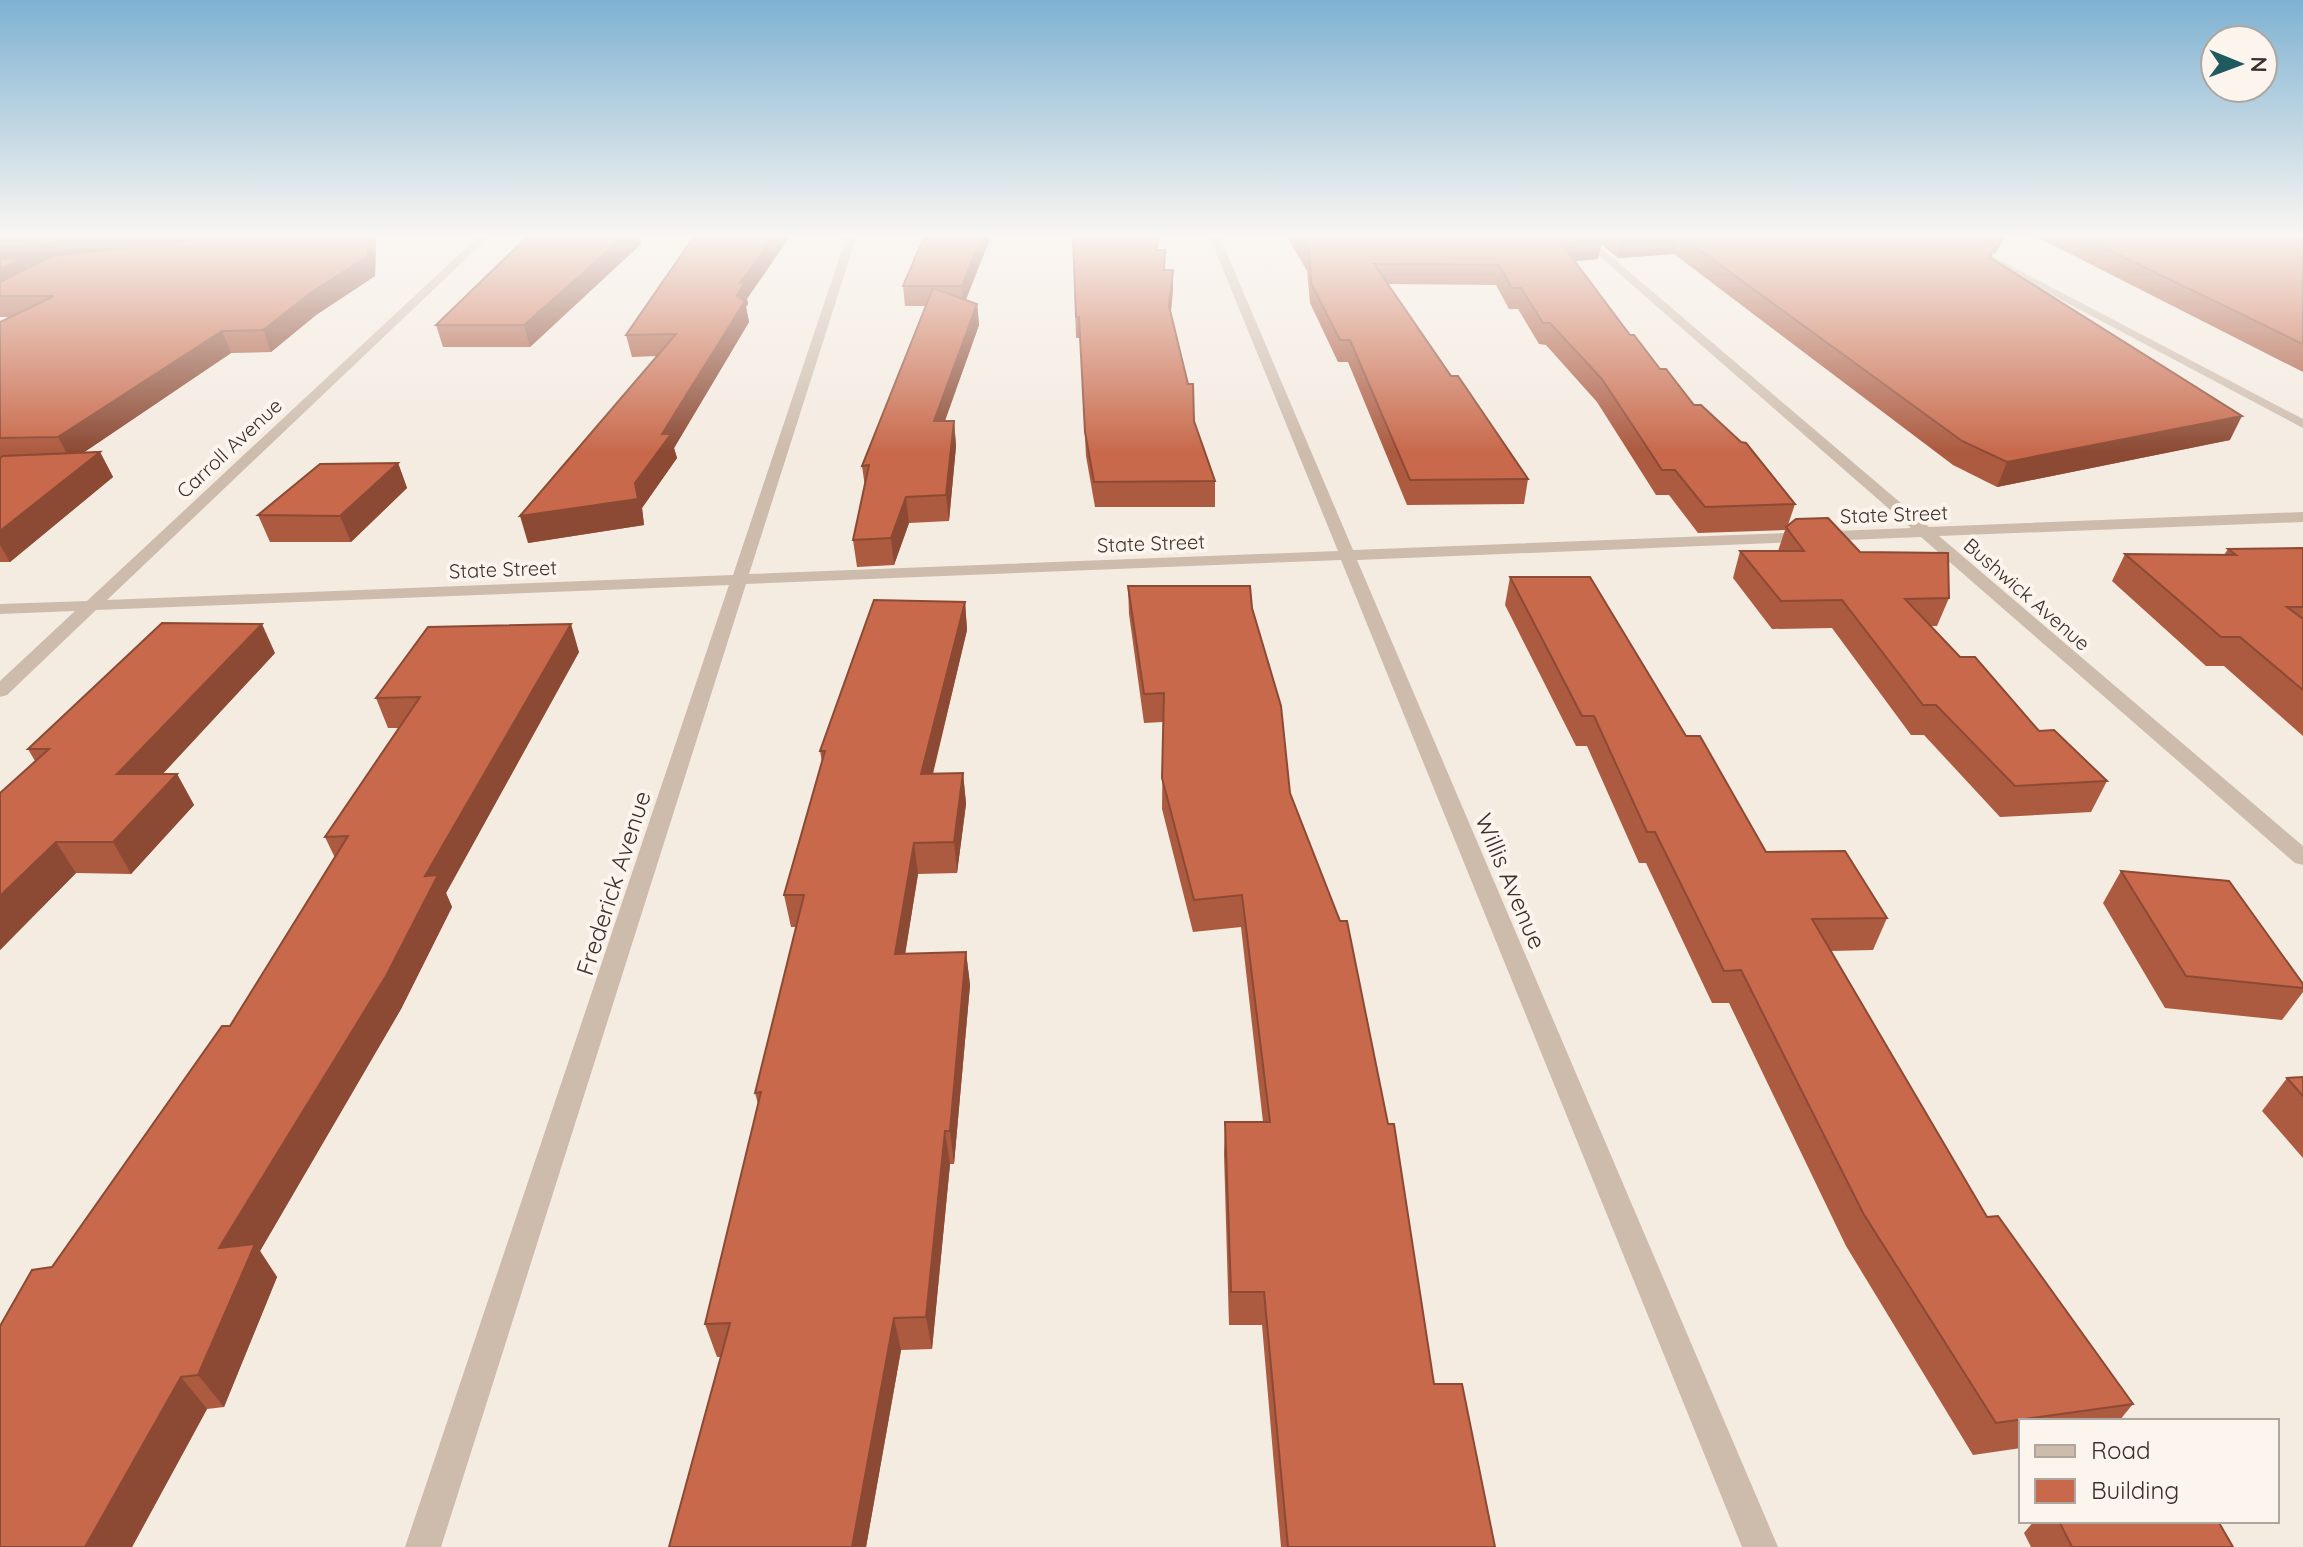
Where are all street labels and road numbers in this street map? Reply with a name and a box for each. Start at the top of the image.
street label: Carroll Avenue [171,393,287,503]
street label: State Street [1839,500,1949,528]
street label: State Street [1096,529,1206,557]
street label: Bushwick Avenue [1959,532,2095,656]
street label: State Street [448,555,558,583]
street label: Frederick Avenue [569,787,657,979]
street label: Willis Avenue [1469,809,1553,953]

